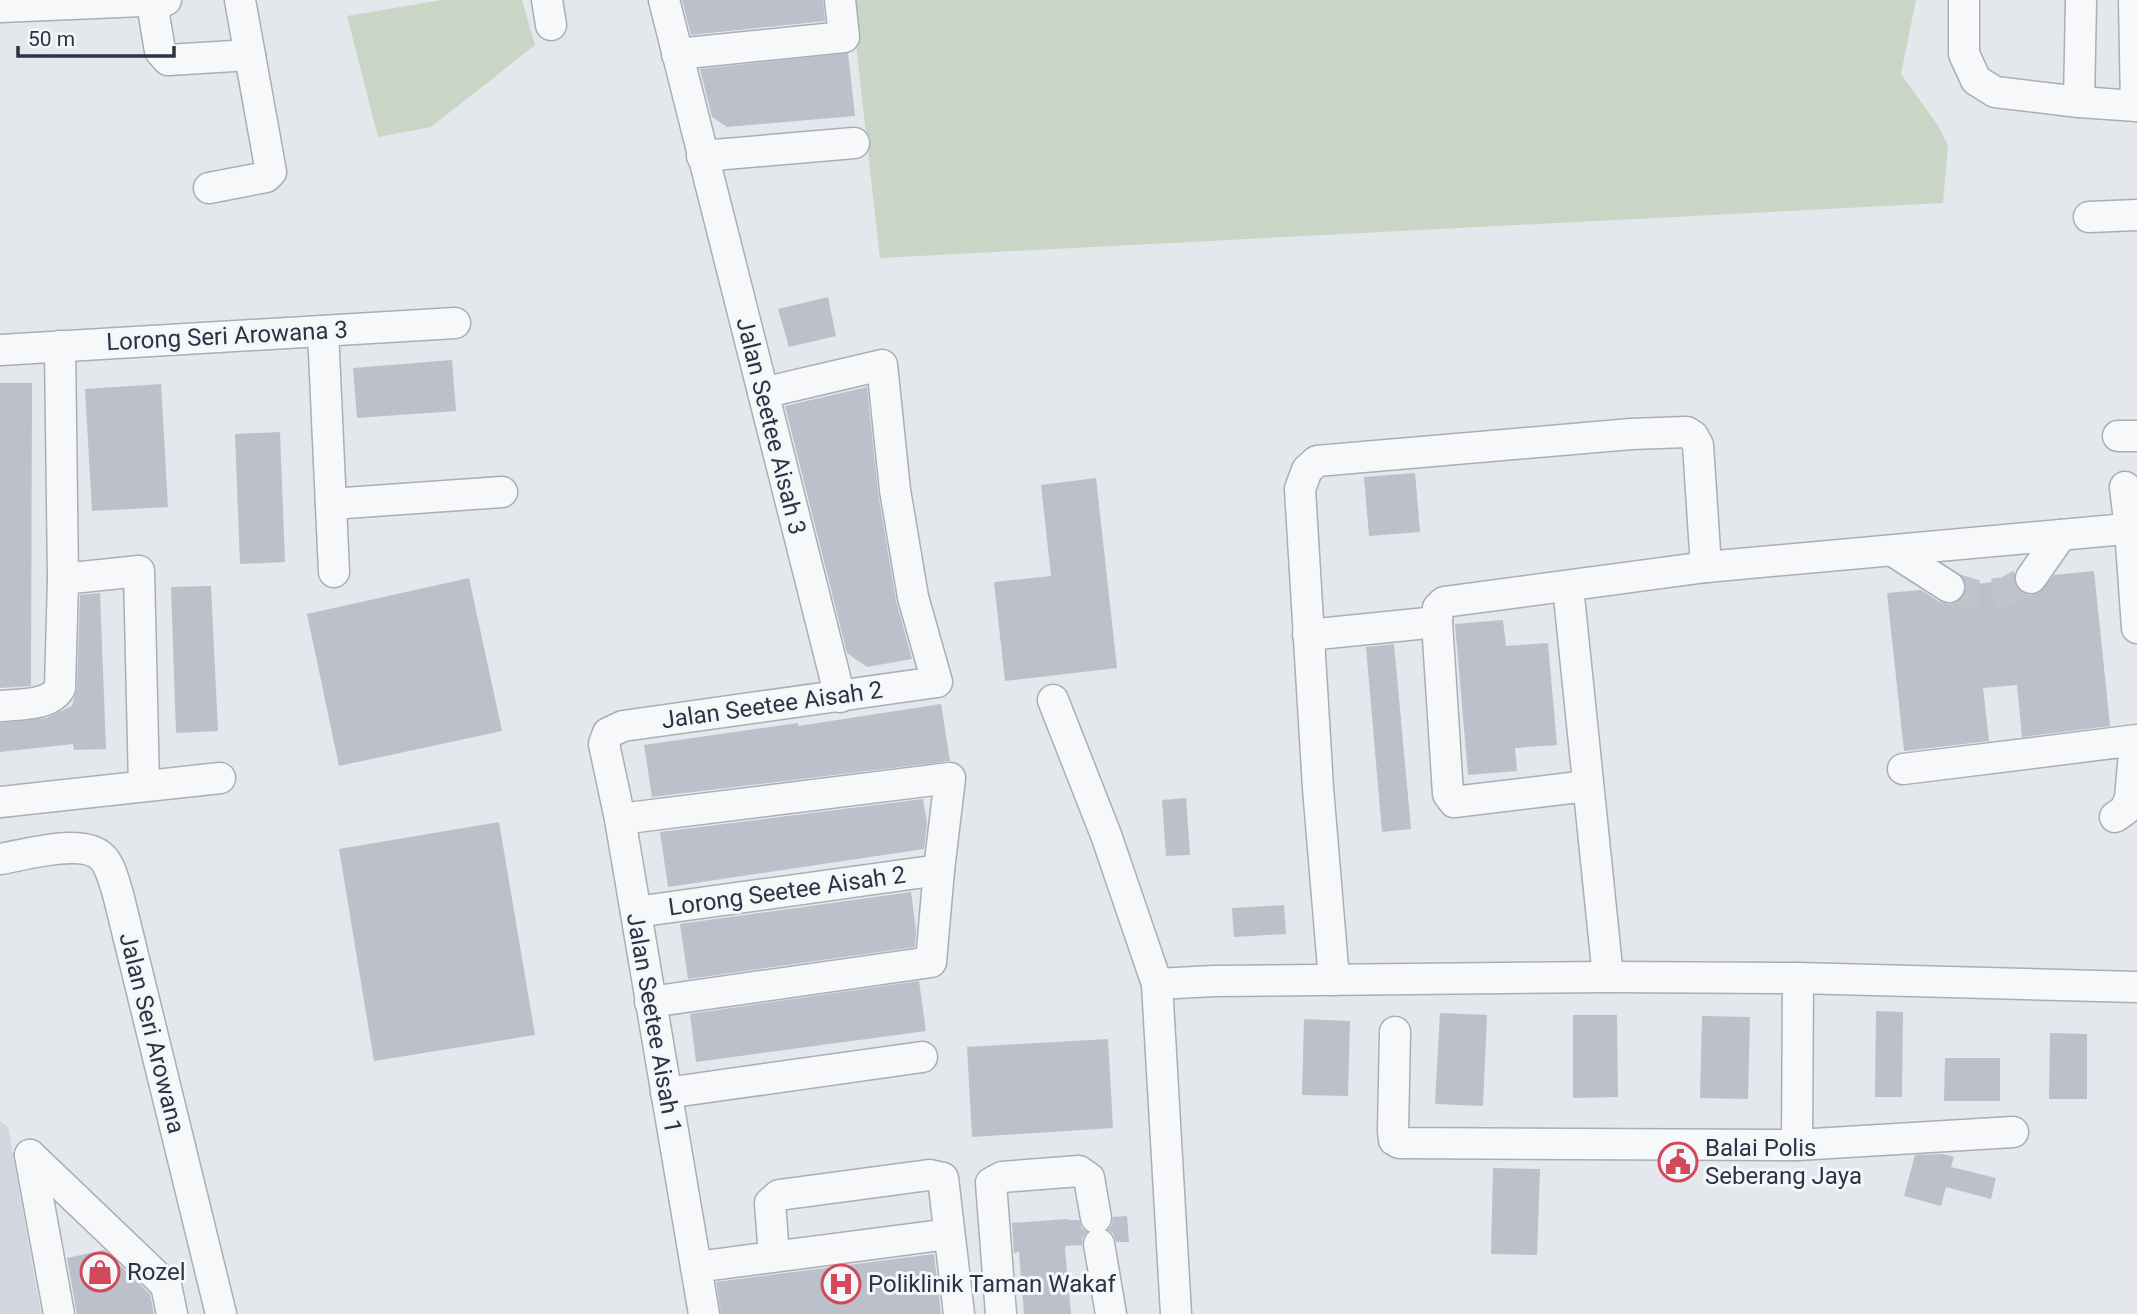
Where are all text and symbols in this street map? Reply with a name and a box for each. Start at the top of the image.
scale bar [18,14,173,58]
text: 50 m [28,27,75,51]
street label: Jalan Seetee Aisah 3 [730,314,812,538]
street label: Lorong Seri Arowana 3 [105,316,349,356]
street label: Jalan Seetee Aisah 2 [660,676,884,734]
street label: Lorong Seetee Aisah 2 [666,860,908,922]
street label: Jalan Seetee Aisah 1 [621,911,687,1135]
street label: Jalan Seri Arowana [114,930,190,1136]
place label: Balai Polis Seberang Jaya [1705,1134,1862,1190]
public building icon: Balai Polis Seberang Jaya [1657,1141,1699,1183]
shop icon: Rozel [79,1251,121,1293]
place label: Rozel [127,1258,186,1286]
hospital icon: Poliklinik Taman Wakaf [820,1263,862,1305]
place label: Poliklinik Taman Wakaf [868,1270,1116,1298]

